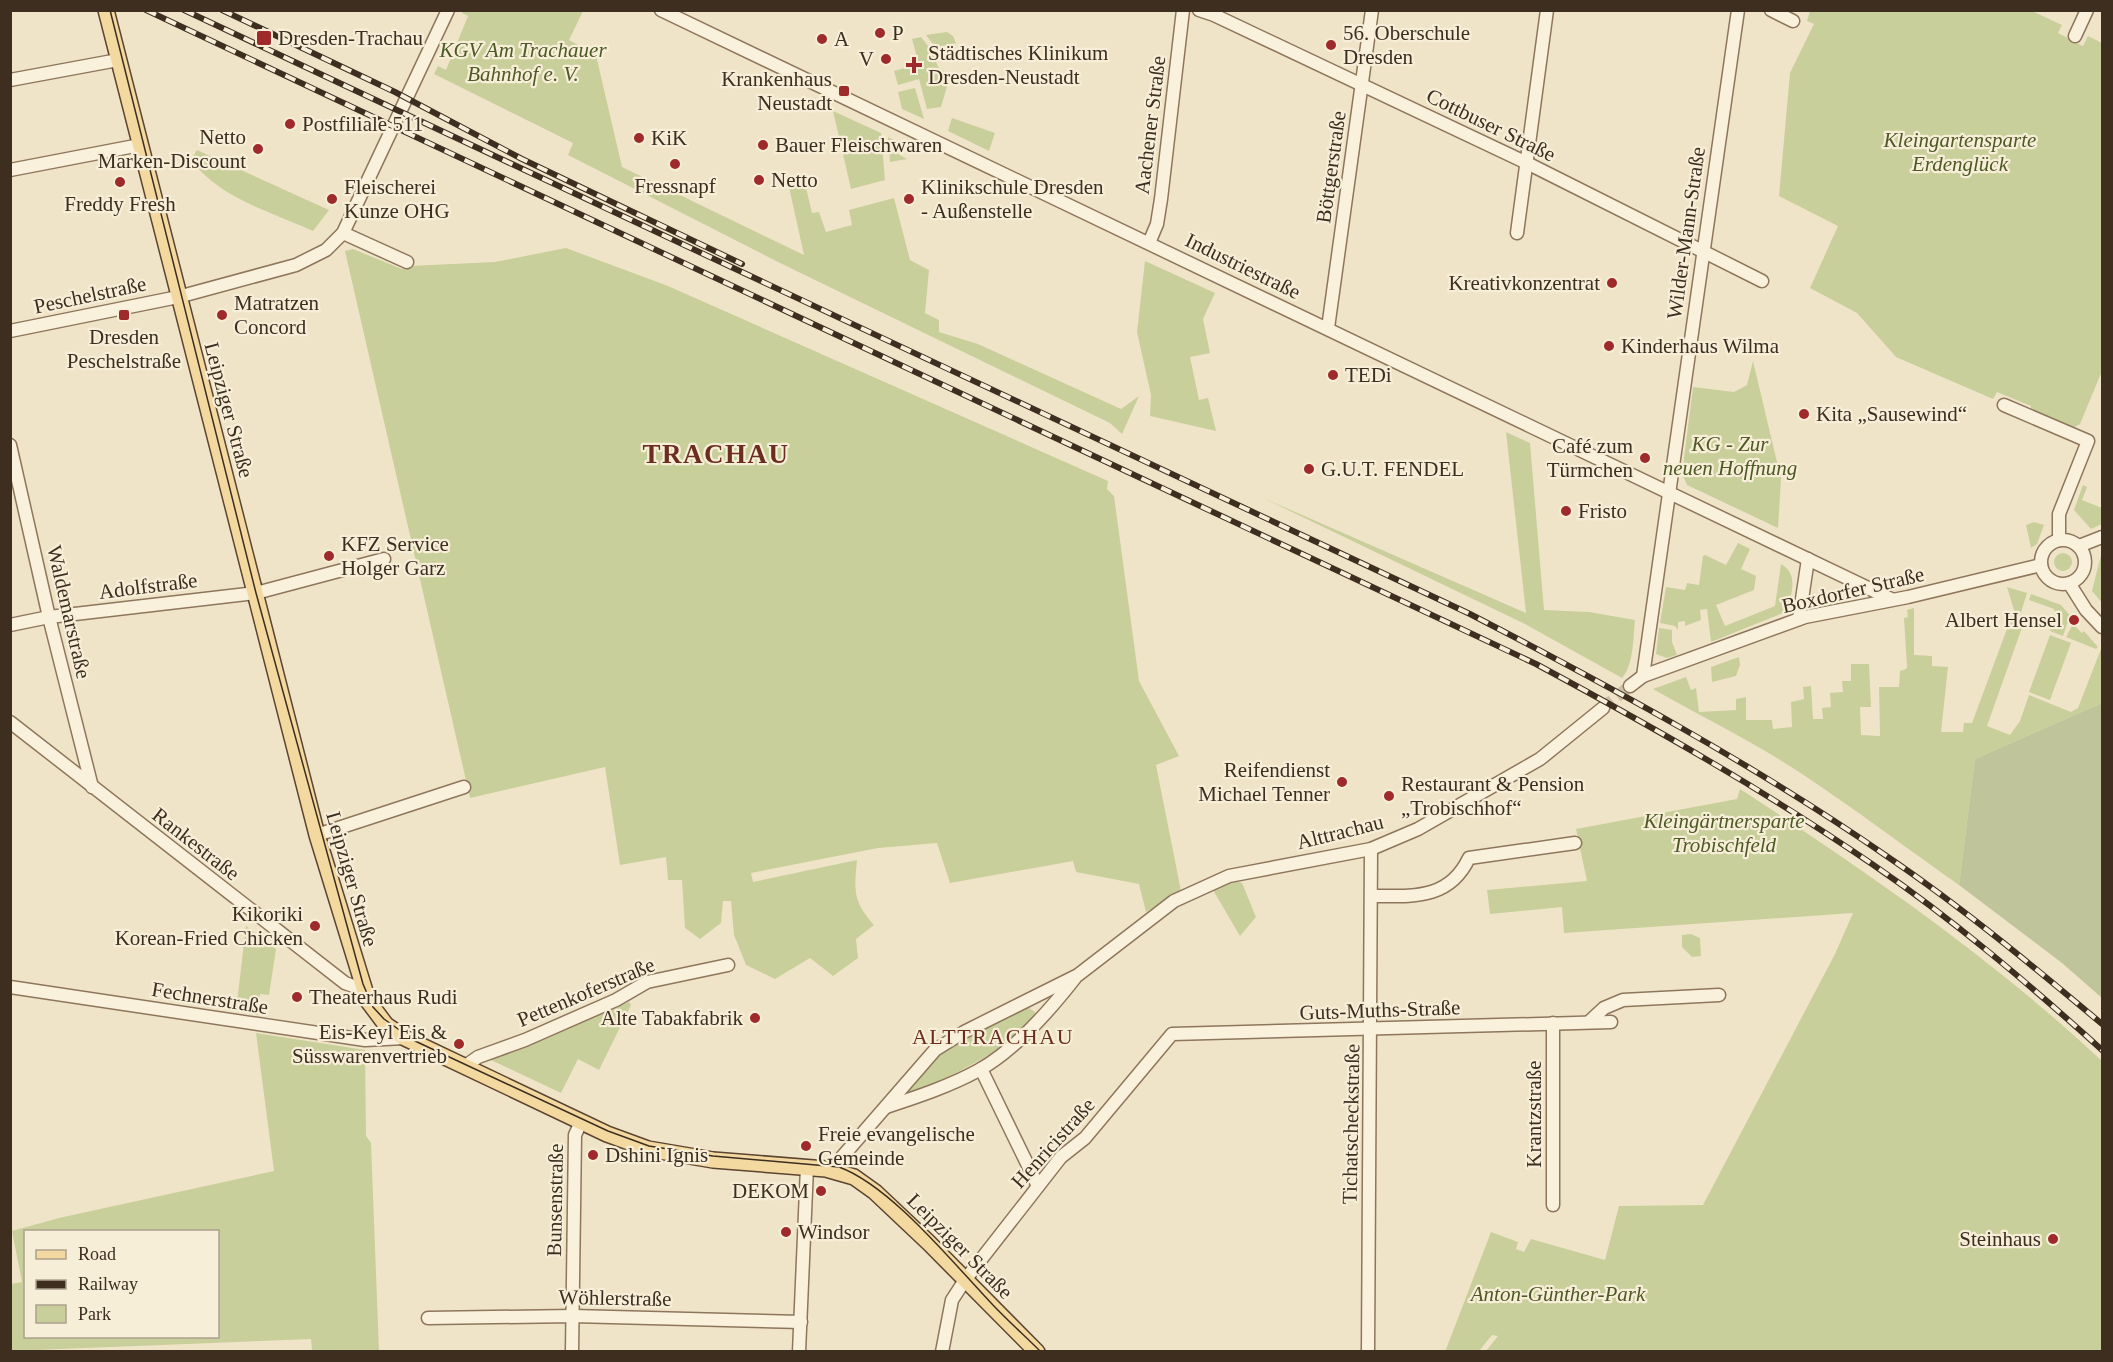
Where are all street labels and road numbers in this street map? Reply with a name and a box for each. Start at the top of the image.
street label: Aachener Straße [1130,54,1170,196]
street label: Cottbuser Straße [1423,83,1559,167]
street label: Böttgerstraße [1311,109,1351,225]
street label: Wilder-Mann-Straße [1662,145,1710,321]
street label: Industriestraße [1182,228,1304,304]
street label: Peschelstraße [32,271,148,319]
street label: Leipziger Straße [199,340,259,480]
street label: Waldemarstraße [42,543,96,681]
street label: Boxdorfer Straße [1780,562,1926,618]
street label: Adolfstraße [97,568,199,604]
street label: Rankestraße [148,803,244,885]
street label: Leipziger Straße [321,809,383,949]
street label: Alttrachau [1294,810,1386,854]
street label: Pettenkoferstraße [514,952,658,1032]
street label: Fechnerstraße [150,977,270,1019]
street label: Guts-Muths-Straße [1299,995,1461,1025]
street label: Tichatscheckstraße [1338,1044,1364,1204]
street label: Krantzstraße [1522,1060,1546,1168]
street label: Henricistraße [1006,1093,1100,1193]
street label: Bunsenstraße [542,1143,568,1257]
street label: Leipziger Straße [902,1188,1018,1304]
street label: Wöhlerstraße [558,1285,672,1311]

